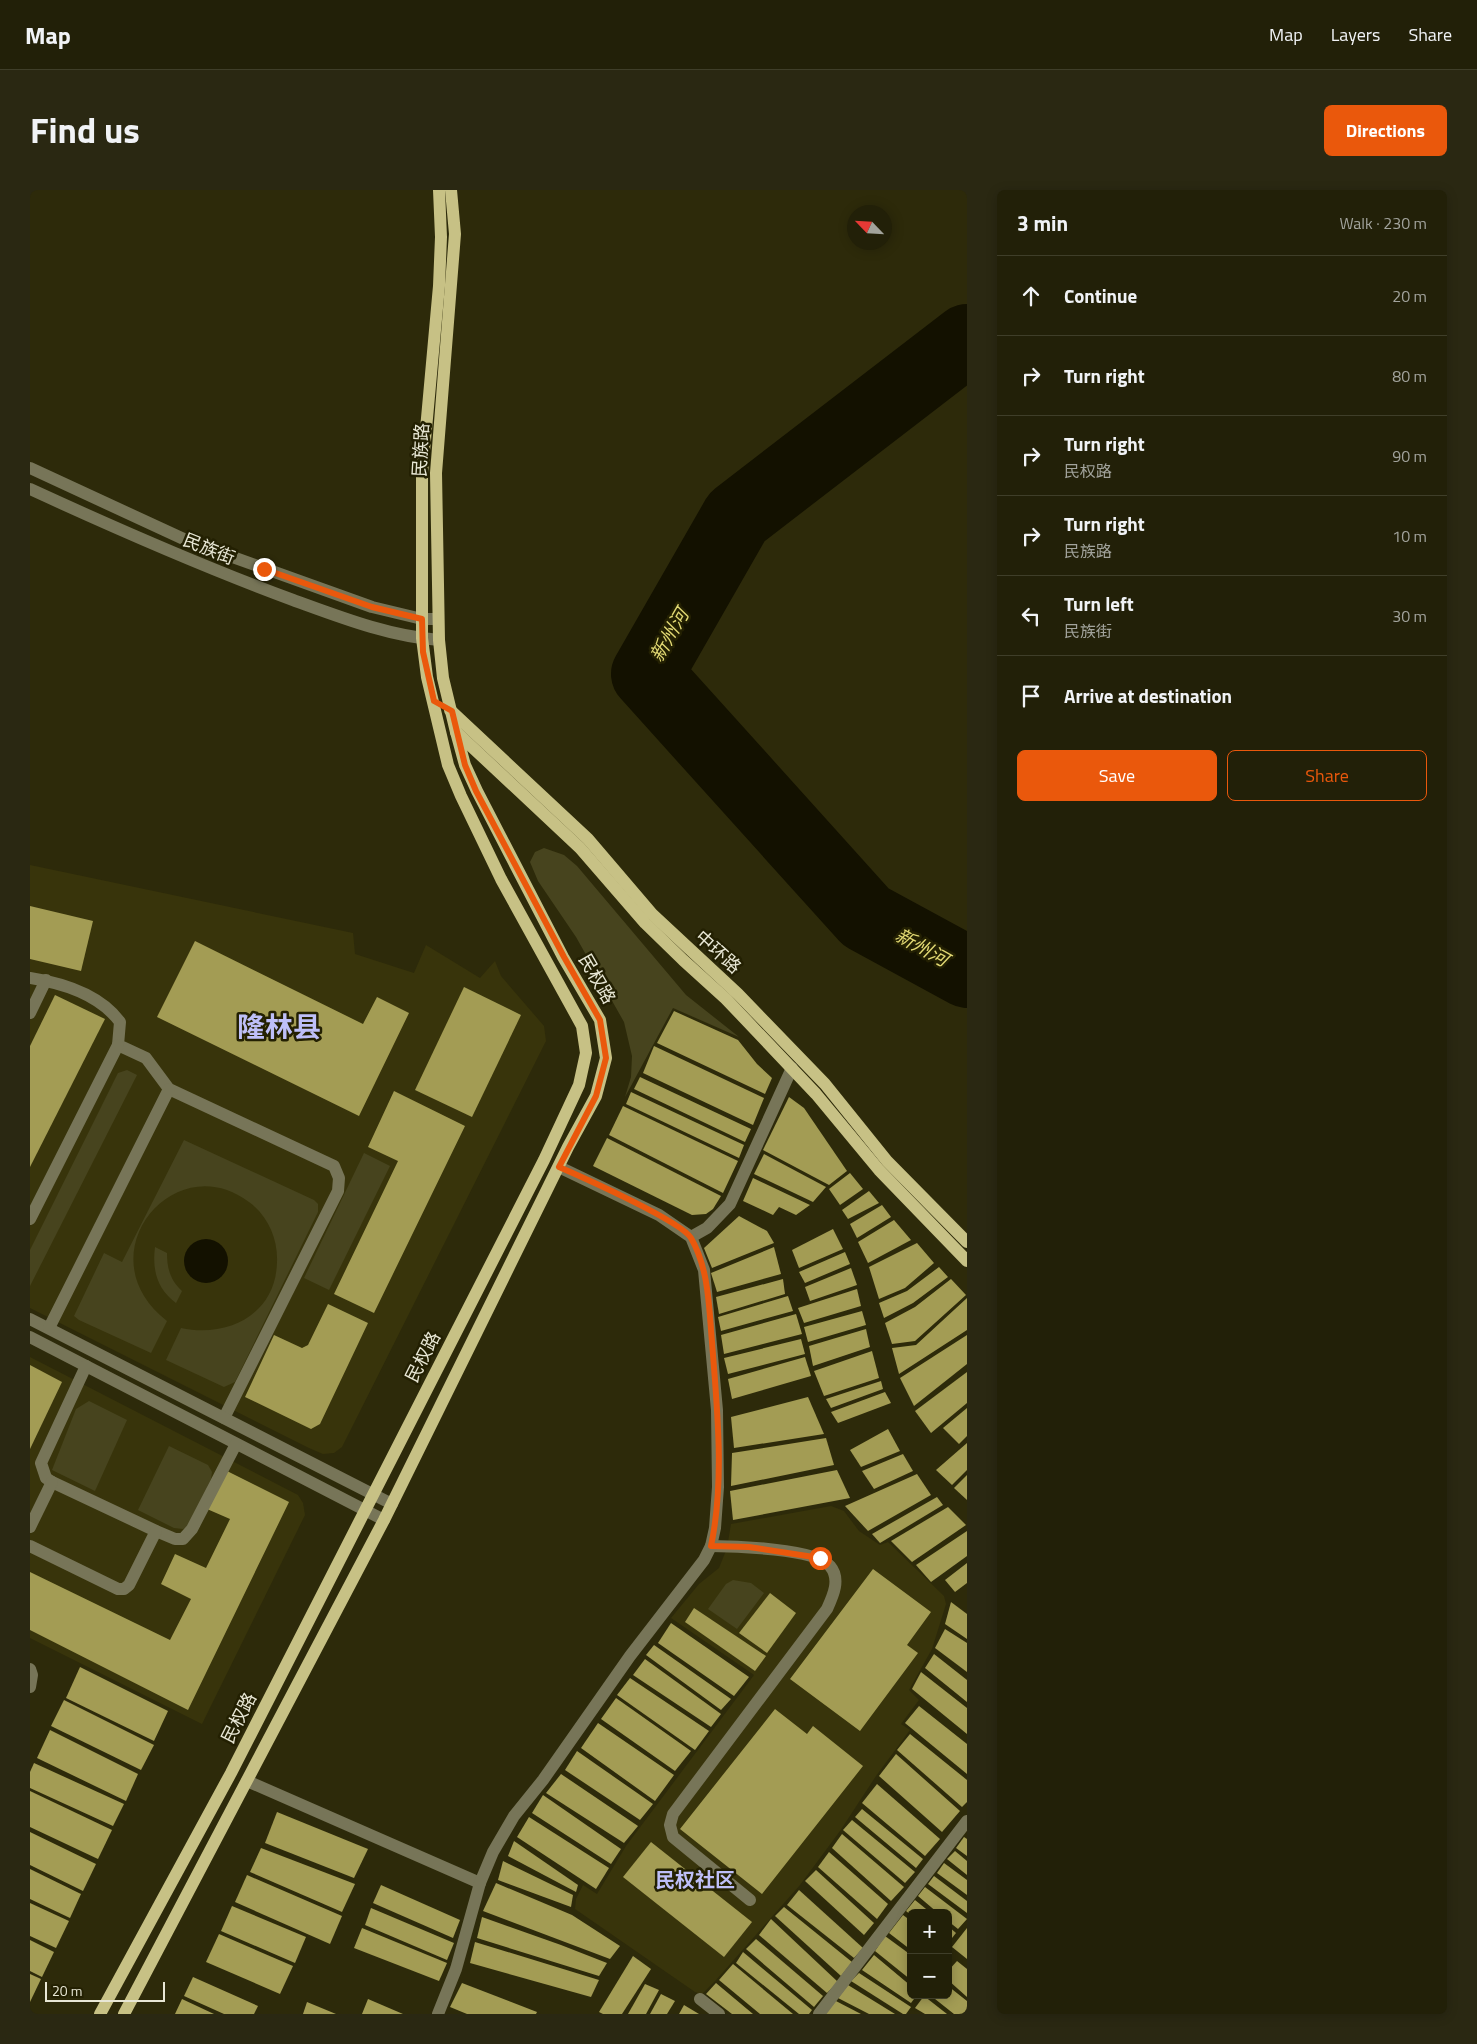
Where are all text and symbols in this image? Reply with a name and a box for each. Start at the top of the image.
text: Map [25,17,71,53]
text: Map [1269,21,1303,48]
text: Layers [1331,21,1380,48]
text: Share [1408,21,1452,48]
text: Find us [30,103,140,157]
button: Directions [1324,105,1447,156]
north arrow [847,205,892,250]
text: 3 min [1017,207,1068,239]
text: Walk · 230 m [1339,211,1427,235]
text: Continue [1064,281,1137,310]
icon: ahead [1017,282,1045,310]
text: 20 m [1392,284,1427,308]
text: Turn right [1064,361,1145,390]
icon: right [1017,362,1045,390]
text: 80 m [1392,364,1427,388]
street label: 民族路 [406,422,435,478]
text: Turn right [1064,429,1145,458]
icon: right [1017,442,1045,470]
text: 90 m [1392,444,1427,468]
text: 民权路 [1064,459,1112,483]
text: Turn right [1064,509,1145,538]
icon: right [1017,522,1045,550]
text: 10 m [1392,524,1427,548]
street label: 民族街 [179,526,239,571]
text: 民族路 [1064,539,1112,563]
route end [253,558,276,581]
text: Turn left [1064,589,1134,618]
water label: 新州河 [642,599,697,667]
icon: left [1017,602,1045,630]
text: 30 m [1392,604,1427,628]
text: 民族街 [1064,619,1112,643]
text: Arrive at destination [1064,681,1232,710]
icon: arrive [1017,682,1045,710]
button: Save [1017,750,1217,801]
button: Share [1227,750,1427,801]
water label: 新州河 [890,920,958,975]
street label: 中环路 [689,924,747,980]
street label: 民权路 [572,949,623,1009]
district label: 隆林县 [237,1005,321,1048]
street label: 民权路 [398,1327,447,1387]
route start [809,1547,832,1570]
street label: 民权路 [214,1688,263,1748]
district label: 民权社区 [655,1864,735,1895]
map controls [907,1909,952,1999]
button: + [907,1909,952,1954]
button: − [907,1954,952,1999]
scale bar [45,1979,165,2002]
text: 20 m [52,1980,82,2001]

